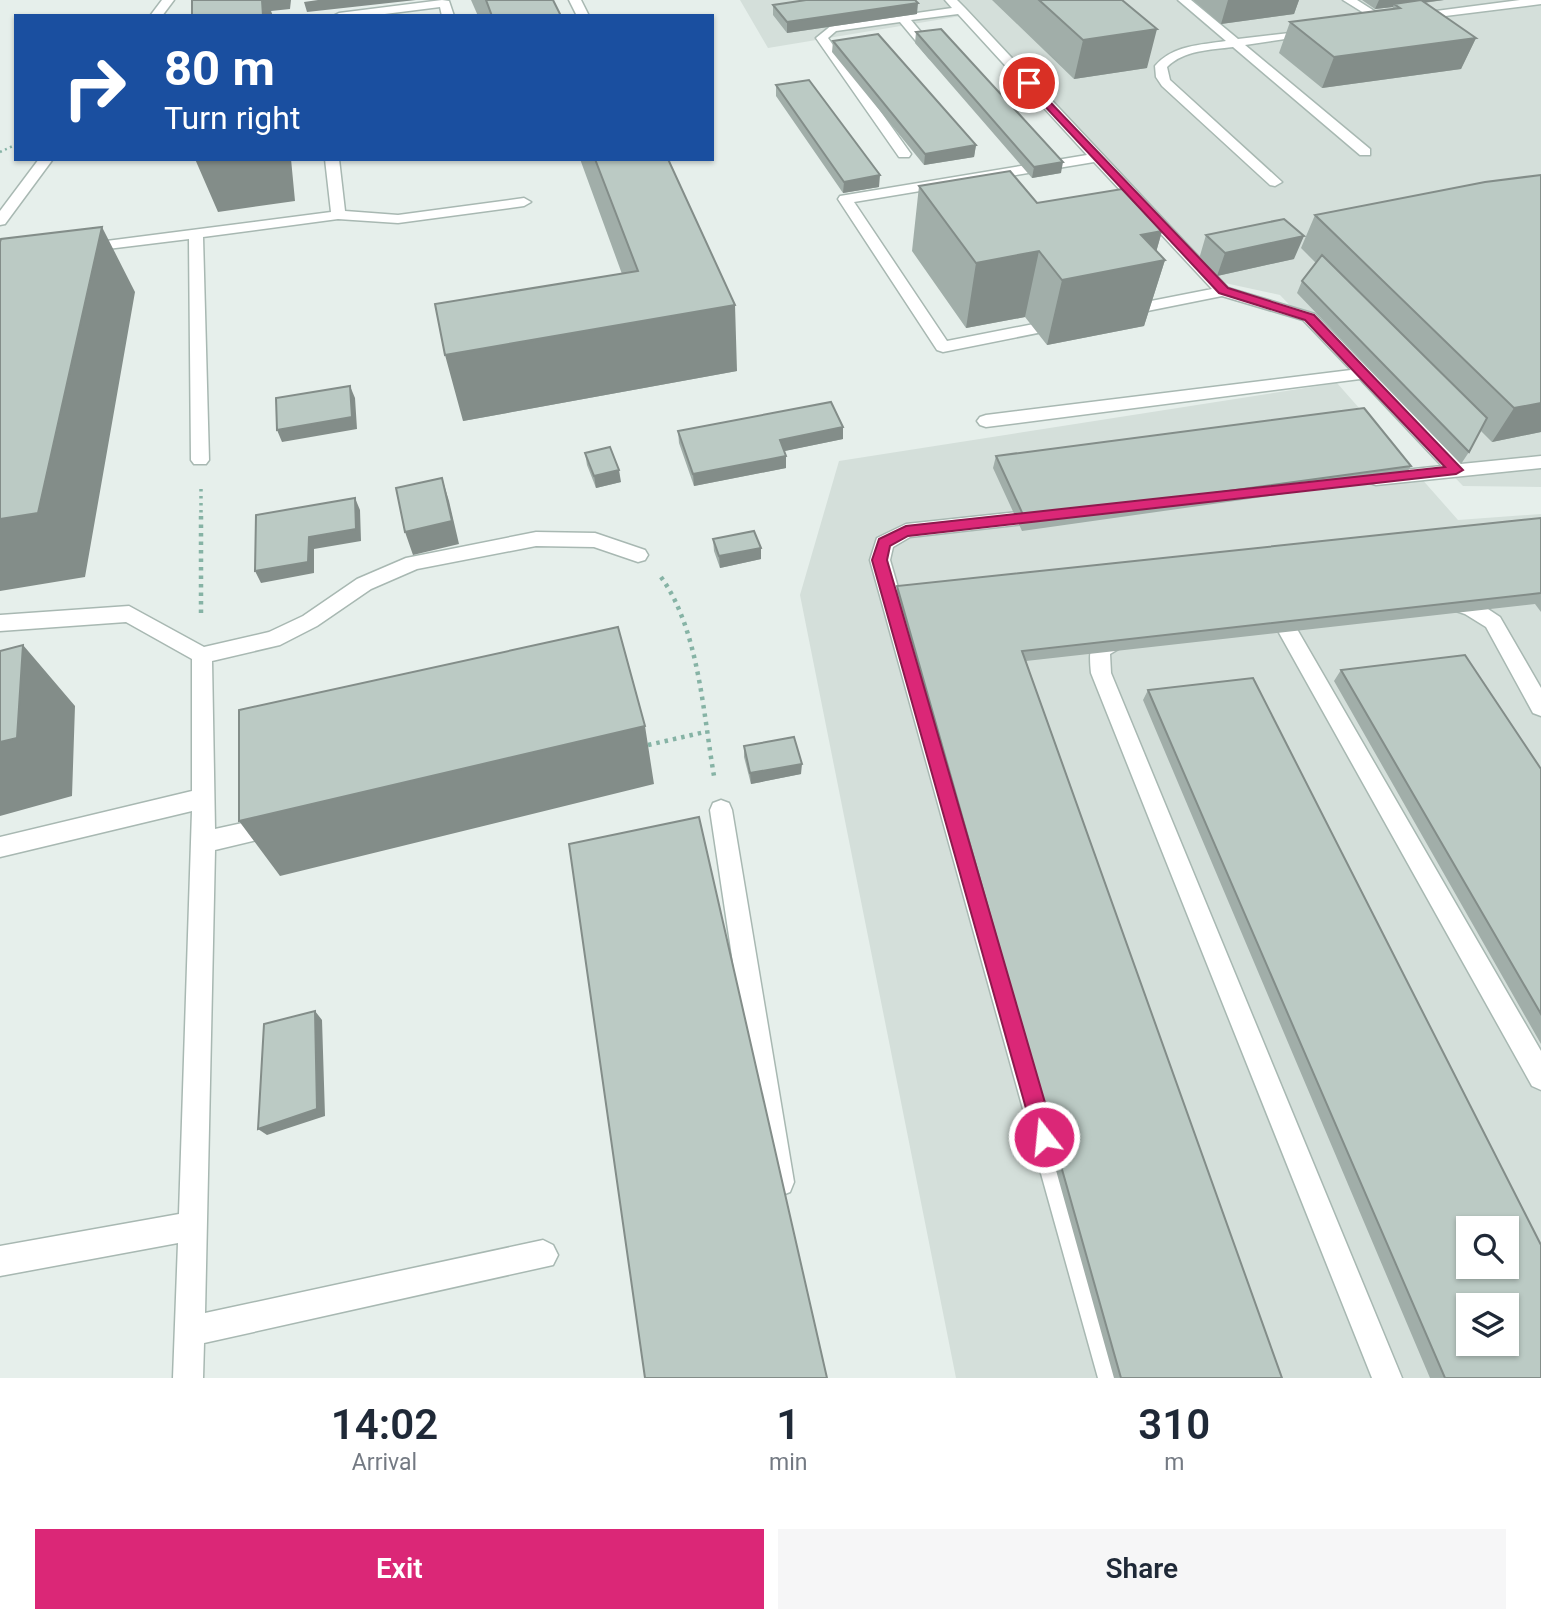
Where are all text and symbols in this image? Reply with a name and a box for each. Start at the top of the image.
text: 80 m [164,40,275,97]
icon: right [49,42,140,133]
pin [999,53,1059,113]
icon: arrive [1010,64,1048,102]
text: Turn right [164,99,300,137]
position arrow [1007,1100,1081,1174]
map controls [1456,1216,1519,1356]
button: search [1456,1216,1519,1279]
button: layers [1456,1293,1519,1356]
text: 14:02 [331,1400,438,1449]
text: 1 [776,1400,800,1449]
text: 310 [1138,1400,1210,1449]
text: Arrival [352,1449,417,1476]
text: min [769,1449,807,1476]
text: m [1164,1449,1184,1476]
button: Exit [35,1529,764,1609]
button: Share [778,1529,1506,1609]

